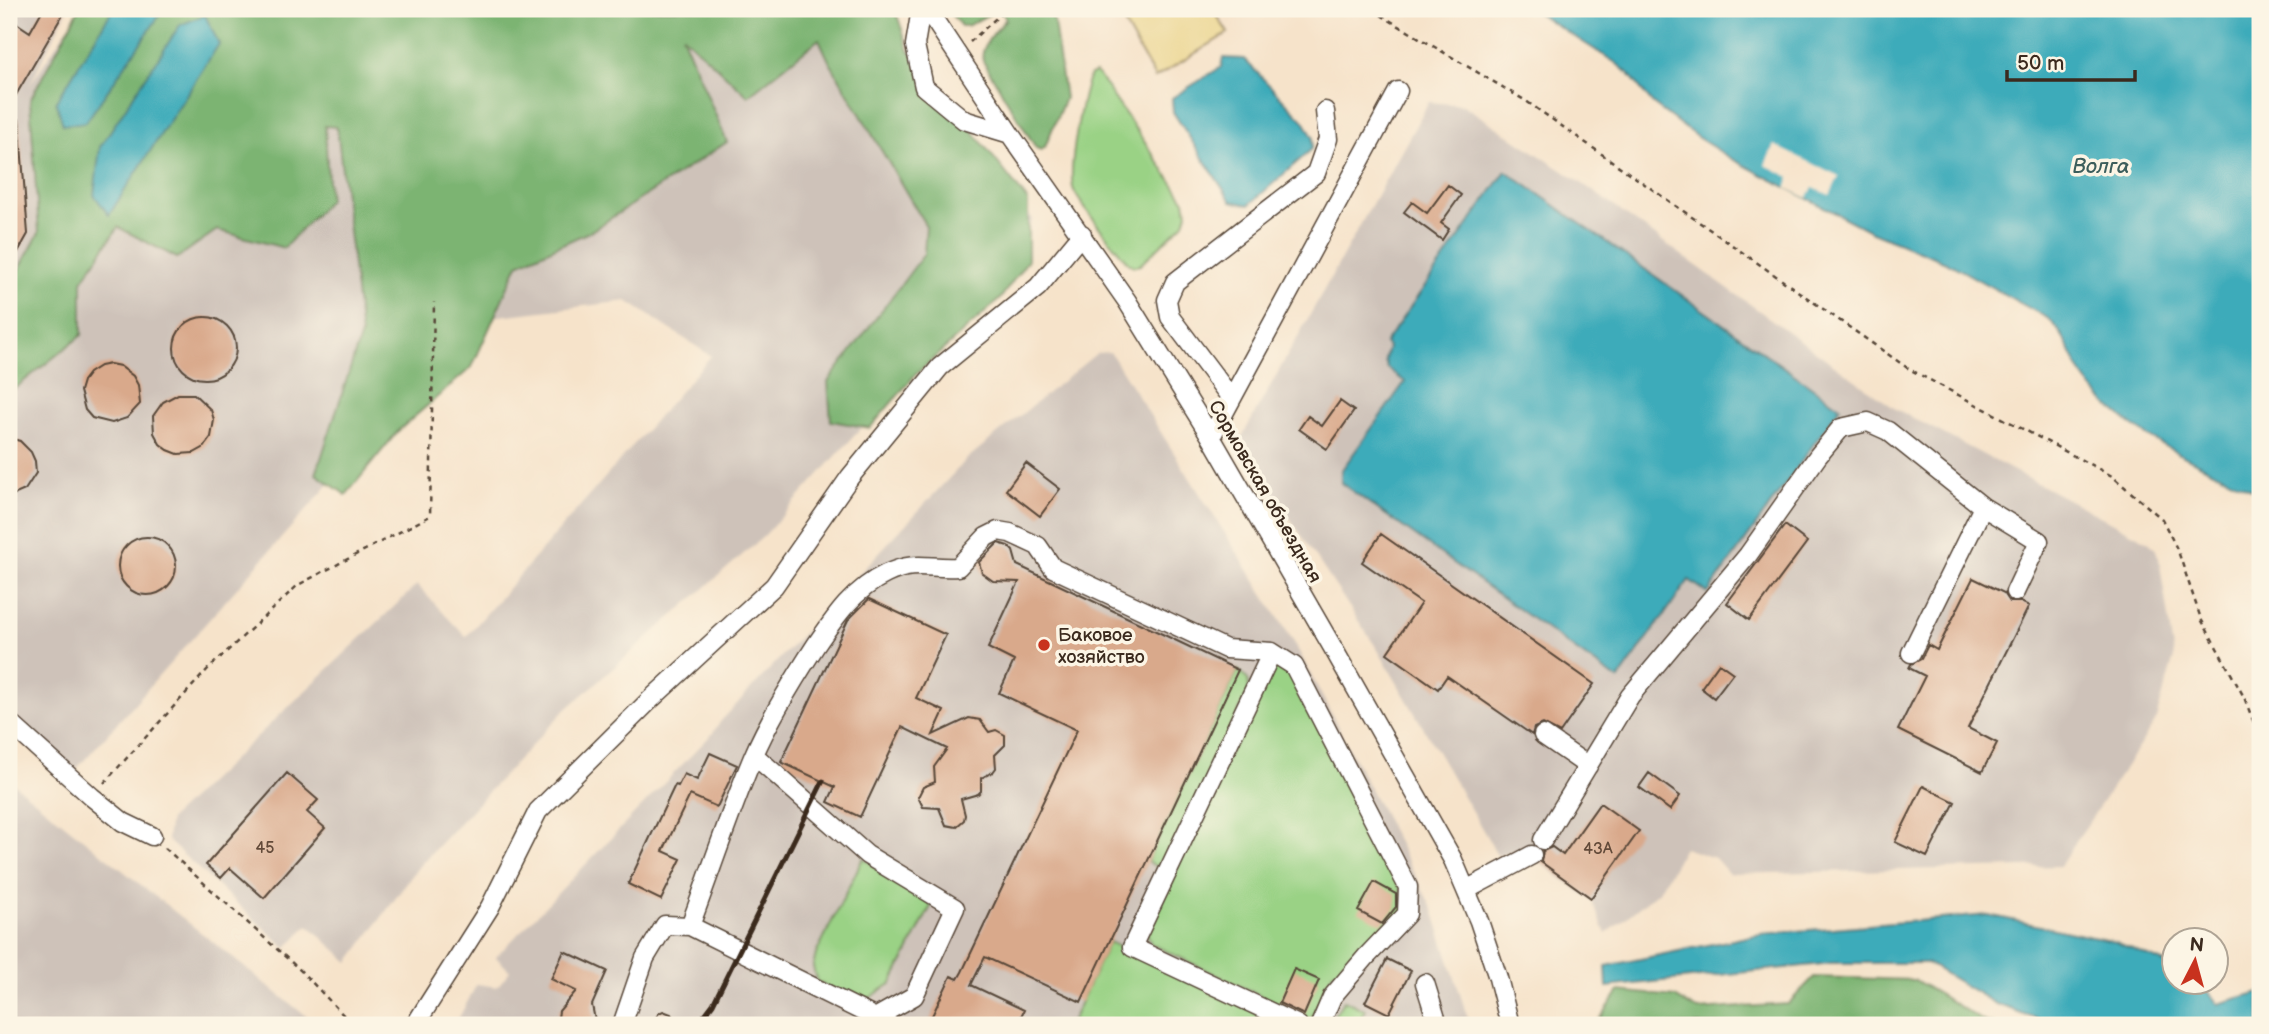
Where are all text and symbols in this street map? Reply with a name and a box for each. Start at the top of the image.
scale bar [2007,38,2134,82]
text: 50 m [2017,51,2064,76]
water label: Волга [2073,154,2129,179]
street label: Сормовская объездная [1203,396,1326,587]
place label: Баковое хозяйство [1058,624,1145,669]
marker: Баковое хозяйство [1036,637,1052,653]
house number: 45 [256,839,274,858]
house number: 43А [1583,840,1613,859]
north arrow [2160,926,2230,996]
text: N [2188,933,2205,958]

